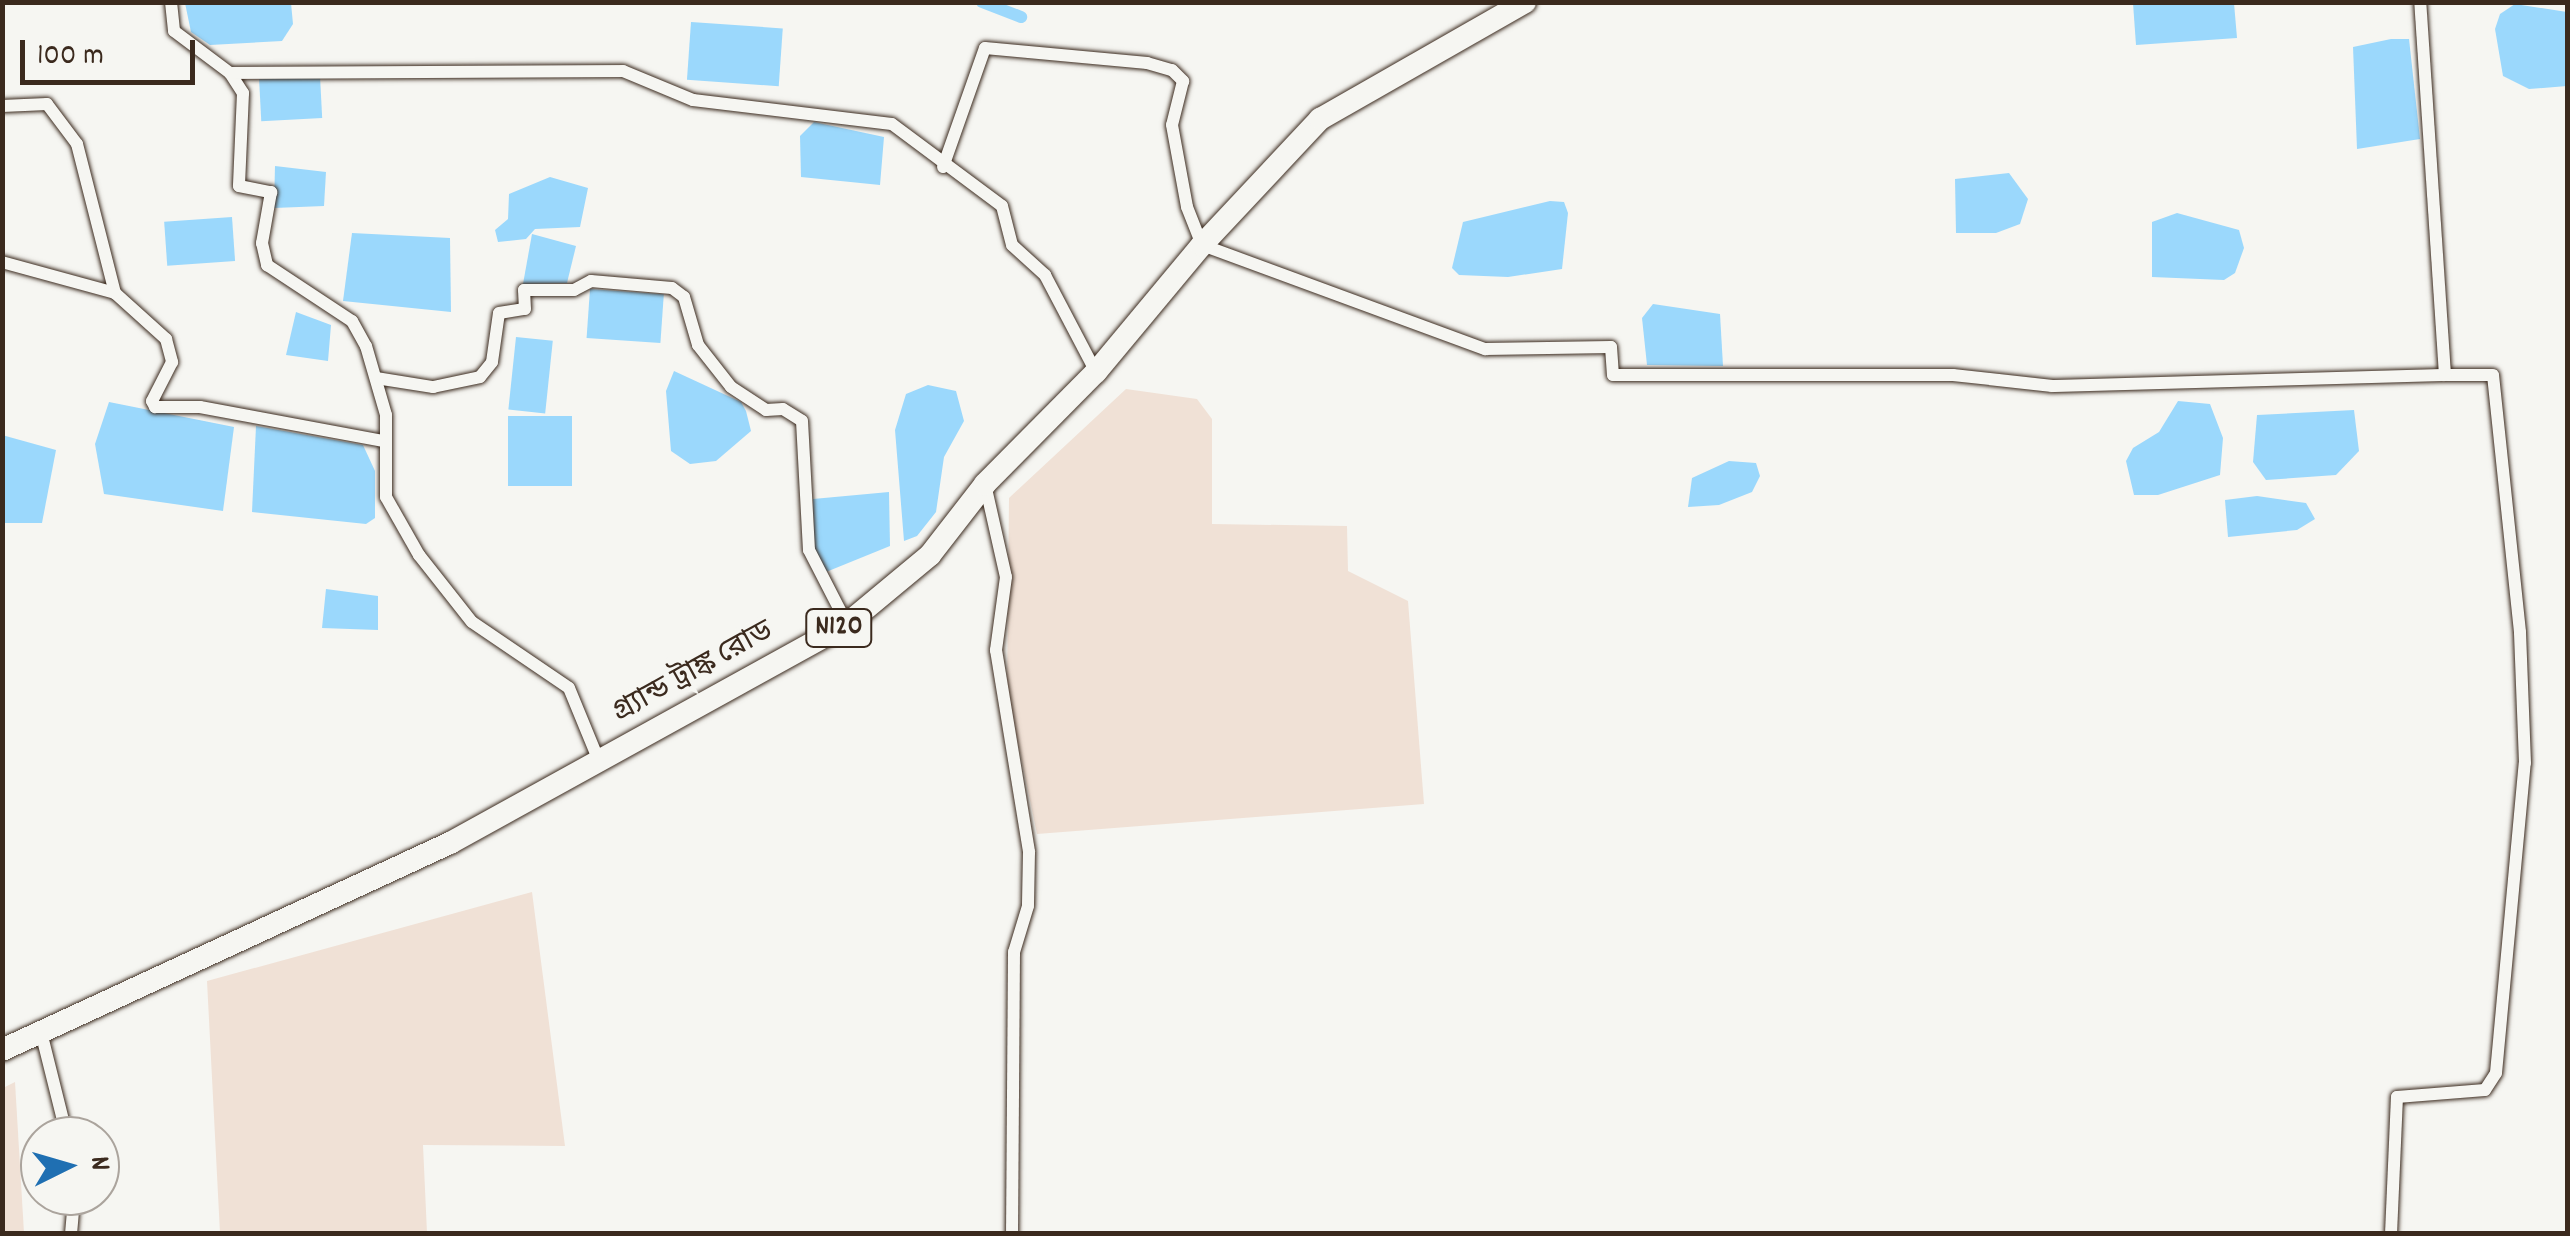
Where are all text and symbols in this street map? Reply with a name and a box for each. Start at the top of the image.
scale bar [25,20,200,82]
text: 100 m [37,36,104,79]
road number: N120 [804,605,874,651]
street label: গ্র্যান্ড ট্রাঙ্ক রোড [607,615,781,733]
north arrow [20,1116,120,1216]
text: N [77,1155,118,1172]

